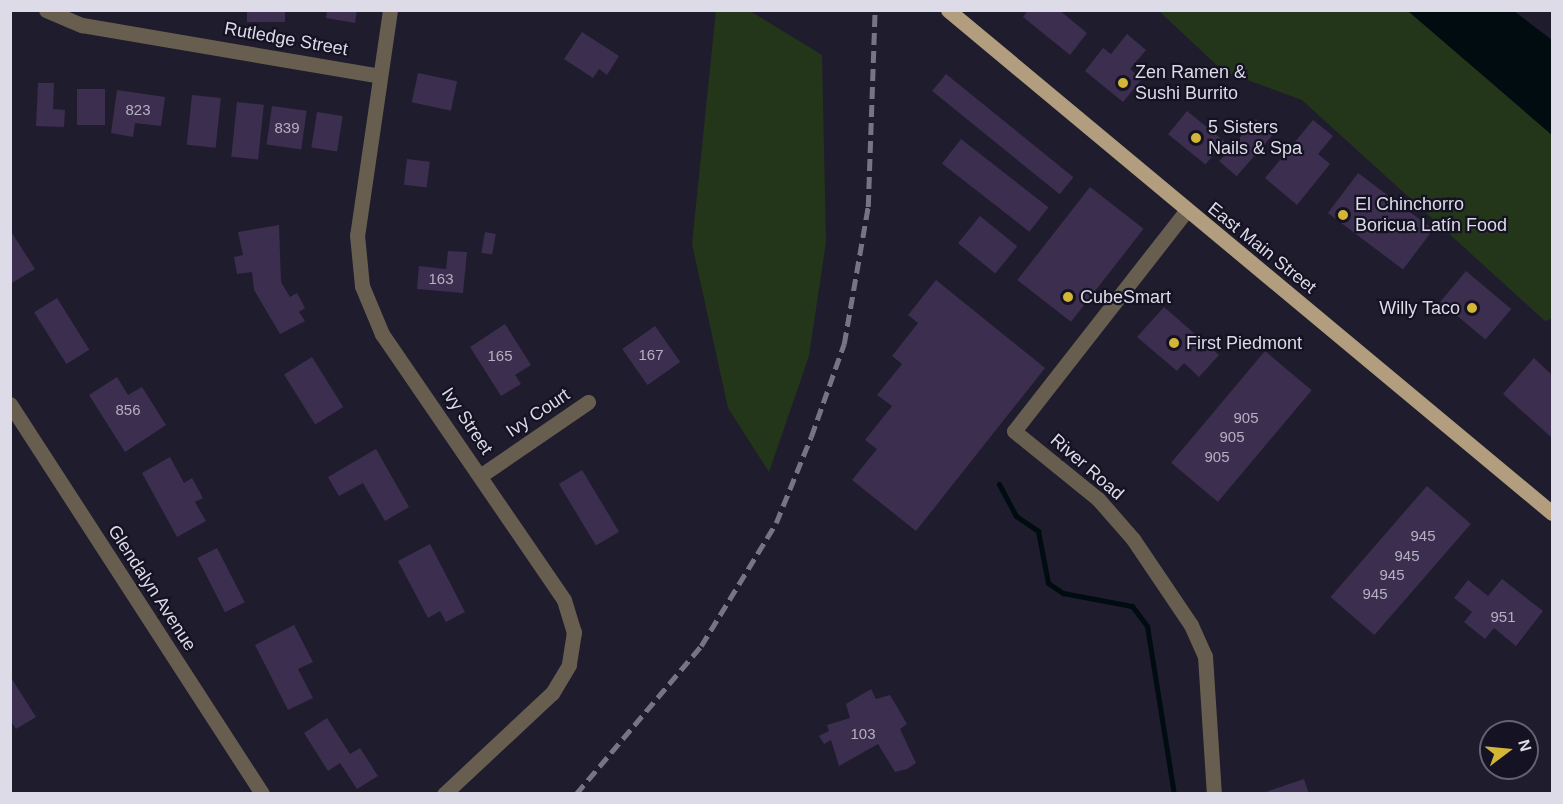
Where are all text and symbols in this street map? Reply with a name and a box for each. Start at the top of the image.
street label: Rutledge Street [223,18,349,60]
place label: Zen Ramen & Sushi Burrito [1135,62,1246,104]
marker: Zen Ramen & Sushi Burrito [1116,76,1130,90]
house number: 823 [125,101,151,119]
place label: 5 Sisters Nails & Spa [1208,117,1302,160]
house number: 839 [274,119,300,137]
marker: 5 Sisters Nails & Spa [1189,131,1203,145]
place label: El Chinchorro Boricua Latín Food [1355,194,1507,236]
street label: East Main Street [1204,198,1320,298]
marker: El Chinchorro Boricua Latín Food [1336,208,1350,222]
house number: 163 [428,270,454,288]
place label: CubeSmart [1080,286,1171,308]
marker: CubeSmart [1061,290,1075,304]
place label: Willy Taco [1379,297,1460,319]
marker: Willy Taco [1465,301,1479,315]
place label: First Piedmont [1186,332,1302,354]
marker: First Piedmont [1167,336,1181,350]
house number: 167 [638,346,664,364]
house number: 165 [487,347,513,365]
street label: Ivy Street [437,383,497,459]
street label: Ivy Court [502,384,574,442]
house number: 856 [115,401,141,419]
house number: 905 [1233,409,1259,427]
house number: 905 [1219,428,1245,446]
street label: River Road [1046,429,1128,505]
house number: 905 [1204,448,1230,466]
street label: Glendalyn Avenue [103,521,201,655]
house number: 945 [1410,527,1436,545]
house number: 945 [1394,547,1420,565]
house number: 945 [1379,566,1405,584]
house number: 945 [1362,585,1388,603]
house number: 951 [1490,608,1516,626]
north arrow [1479,720,1539,780]
house number: 103 [850,725,876,743]
text: N [1515,738,1535,753]

